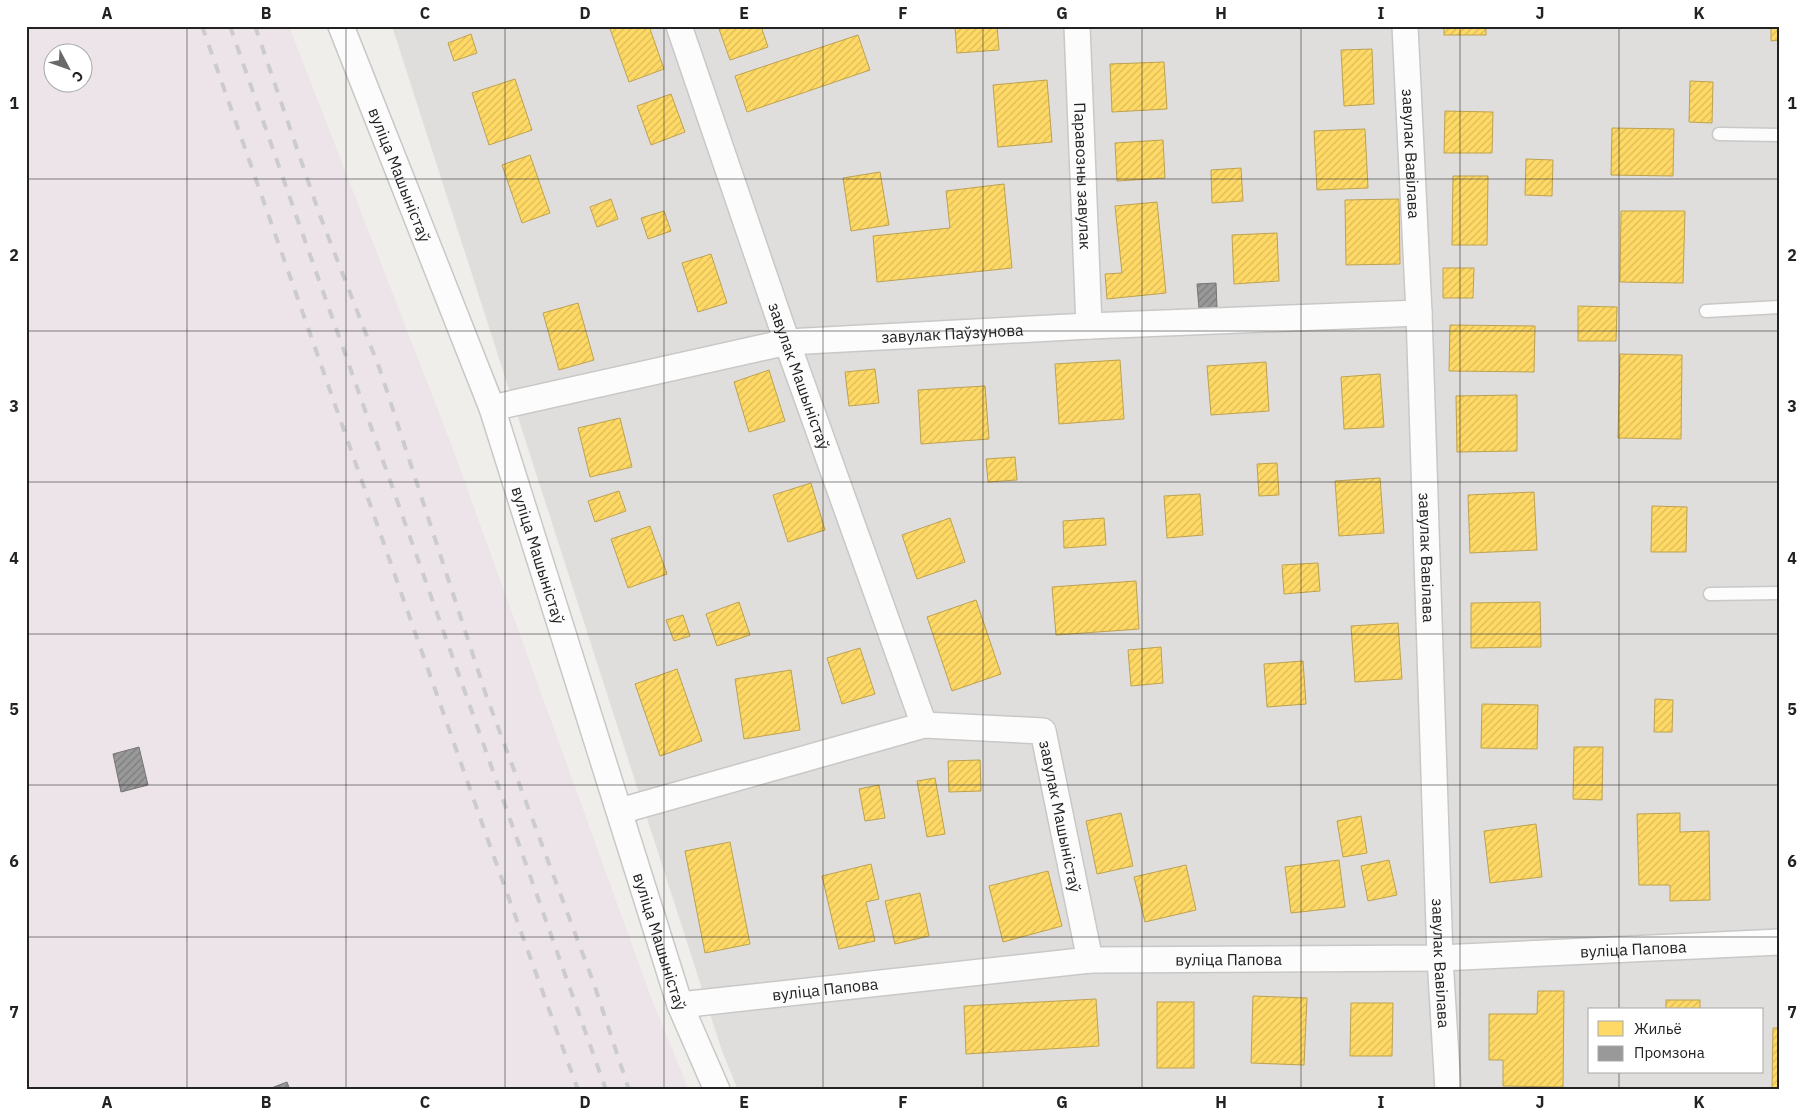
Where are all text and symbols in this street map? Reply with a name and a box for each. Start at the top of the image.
text: A [102,3,113,23]
text: B [261,3,272,23]
text: C [420,3,430,23]
text: D [579,3,591,23]
text: E [739,3,749,23]
text: F [898,3,908,23]
text: G [1056,3,1068,23]
text: H [1215,3,1227,23]
text: I [1378,3,1385,23]
text: J [1536,3,1544,23]
text: K [1693,3,1705,23]
north arrow [42,42,92,92]
text: С [68,67,88,86]
street label: завулак Вавілава [1398,88,1424,220]
text: 1 [9,93,19,113]
text: 1 [1787,93,1797,113]
street label: Паравозны завулак [1070,102,1096,250]
street label: вуліца Машыністаў [364,105,435,245]
text: 2 [9,245,19,265]
text: 2 [1787,245,1797,265]
street label: завулак Машыністаў [764,300,835,452]
street label: завулак Паўзунова [881,319,1025,347]
text: 3 [9,396,19,416]
text: 3 [1787,396,1797,416]
street label: вуліца Машыністаў [507,484,569,626]
street label: завулак Вавілава [1415,492,1439,623]
text: 4 [9,548,19,568]
text: 4 [1787,548,1797,568]
text: 5 [9,699,19,719]
text: 5 [1787,699,1797,719]
street label: завулак Машыністаў [1035,738,1086,894]
text: 6 [9,851,19,871]
text: 6 [1787,851,1797,871]
street label: вуліца Машыністаў [629,870,691,1013]
street label: завулак Вавілава [1428,898,1454,1029]
street label: вуліца Папова [1580,936,1688,961]
street label: вуліца Папова [1175,949,1282,970]
street label: вуліца Папова [771,973,880,1005]
text: 7 [9,1002,19,1022]
text: 7 [1787,1002,1797,1022]
legend [1588,1008,1764,1074]
text: Жильё [1634,1019,1682,1038]
text: Промзона [1634,1043,1705,1062]
text: A [102,1092,113,1112]
text: B [261,1092,272,1112]
text: C [420,1092,430,1112]
text: D [579,1092,591,1112]
text: E [739,1092,749,1112]
text: F [898,1092,908,1112]
text: G [1056,1092,1068,1112]
text: H [1215,1092,1227,1112]
text: I [1378,1092,1385,1112]
text: J [1536,1092,1544,1112]
text: K [1693,1092,1705,1112]

